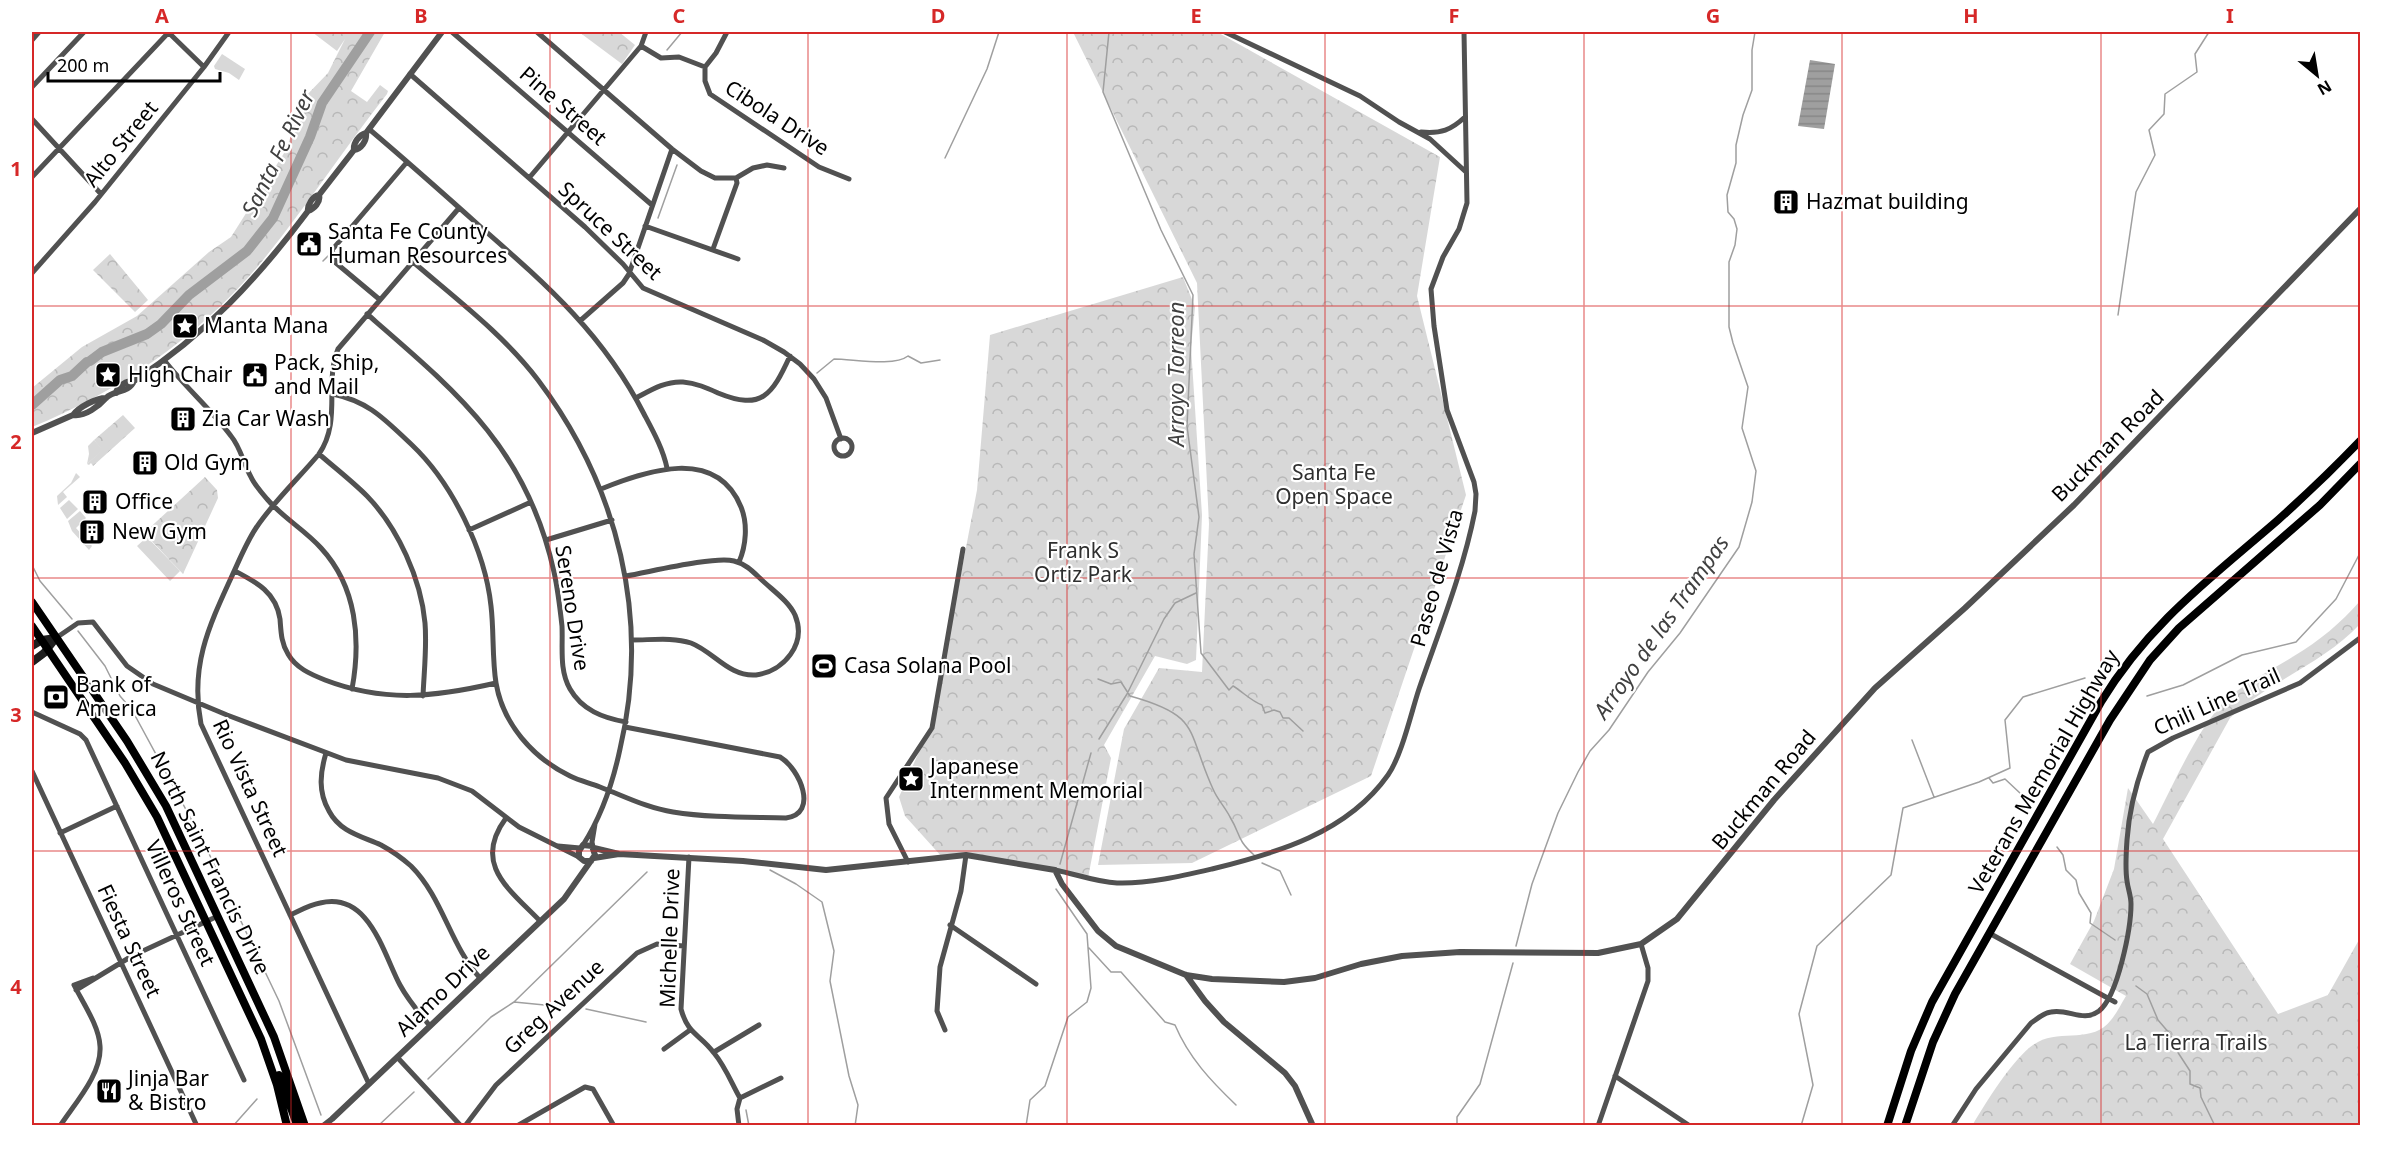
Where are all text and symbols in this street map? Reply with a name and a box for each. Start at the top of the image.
text: A [155,2,169,29]
text: B [414,2,428,29]
text: C [673,2,686,29]
text: D [931,2,945,29]
text: E [1190,2,1202,29]
text: F [1449,2,1459,29]
text: G [1706,2,1720,29]
text: H [1963,2,1979,29]
text: I [2226,2,2234,29]
scale bar [48,45,220,83]
north arrow [2287,45,2347,105]
text: 200 m [57,53,109,77]
street label: Pine Street [514,60,614,151]
street label: Cibola Drive [720,73,835,161]
text: N [2313,75,2336,101]
water label: Santa Fe River [234,83,321,221]
street label: Alto Street [77,94,164,192]
text: 1 [10,155,22,182]
street label: Spruce Street [553,175,669,286]
building icon: Hazmat building [1771,187,1801,217]
place label: Hazmat building [1806,187,1969,215]
place label: Santa Fe County Human Resources [328,217,507,269]
public building icon: Santa Fe County Human Resources [294,229,324,259]
water label: Arroyo Torreon [1160,302,1190,448]
place icon: Manta Mana [170,311,200,341]
place label: Manta Mana [204,311,328,339]
place label: Pack, Ship, and Mail [274,348,379,400]
place icon: High Chair [93,360,123,390]
place label: High Chair [128,360,233,388]
public building icon: Pack, Ship, and Mail [240,360,270,390]
street label: Buckman Road [2045,383,2170,508]
building icon: Zia Car Wash [168,404,198,434]
place label: Zia Car Wash [202,404,330,432]
text: 2 [10,428,22,455]
building icon: Old Gym [130,448,160,478]
place label: Old Gym [164,448,250,476]
park label: Santa Fe Open Space [1275,458,1393,510]
building icon: Office [80,487,110,517]
place label: Office [115,487,173,515]
street label: Paseo de Vista [1403,506,1469,650]
building icon: New Gym [77,517,107,547]
place label: New Gym [112,517,207,545]
water label: Arroyo de las Trampas [1584,528,1735,726]
park label: Frank S Ortiz Park [1034,536,1133,588]
street label: Sereno Drive [549,543,597,673]
street label: Veterans Memorial Highway [1962,644,2125,899]
sports icon: Casa Solana Pool [809,651,839,681]
place label: Casa Solana Pool [844,651,1012,679]
street label: Chili Line Trail [2149,661,2284,742]
place label: Bank of America [76,670,157,722]
bank icon: Bank of America [41,682,71,712]
text: 3 [10,701,22,728]
street label: Rio Vista Street [207,715,295,861]
street label: Buckman Road [1705,724,1822,855]
street label: North Saint Francis Drive [145,746,277,979]
place label: Japanese Internment Memorial [928,752,1143,804]
place icon: Japanese Internment Memorial [896,764,926,794]
street label: Villeros Street [140,835,222,970]
street label: Michelle Drive [653,868,685,1008]
street label: Fiesta Street [92,880,168,1002]
street label: Alamo Drive [389,938,495,1042]
street label: Greg Avenue [497,953,609,1060]
text: 4 [10,973,22,1000]
park label: La Tierra Trails [2125,1028,2267,1056]
place label: Jinja Bar & Bistro [126,1064,209,1116]
restaurant icon: Jinja Bar & Bistro [94,1076,124,1106]

